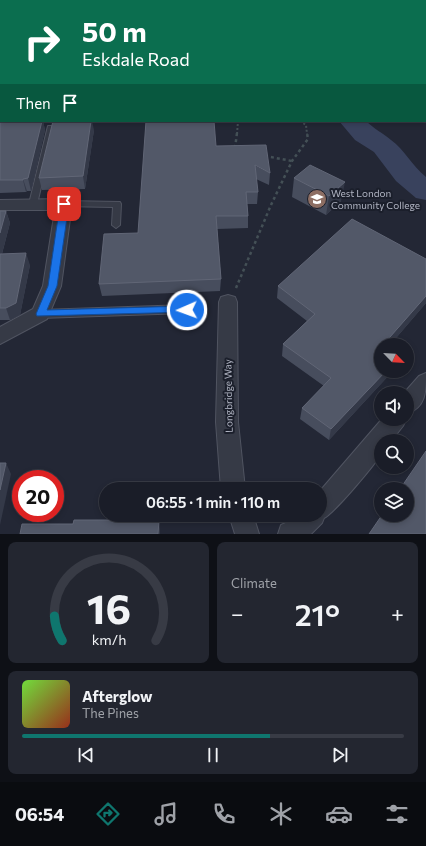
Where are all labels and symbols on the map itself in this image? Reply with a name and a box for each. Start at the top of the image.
pin [47,187,81,221]
place label: West London Community College [331,187,420,211]
school or university icon: West London Community College [306,188,328,210]
position arrow [166,289,208,331]
north arrow [374,338,414,378]
street label: Longbridge Way [221,359,235,433]
speed limit sign: 20 [12,470,64,522]

